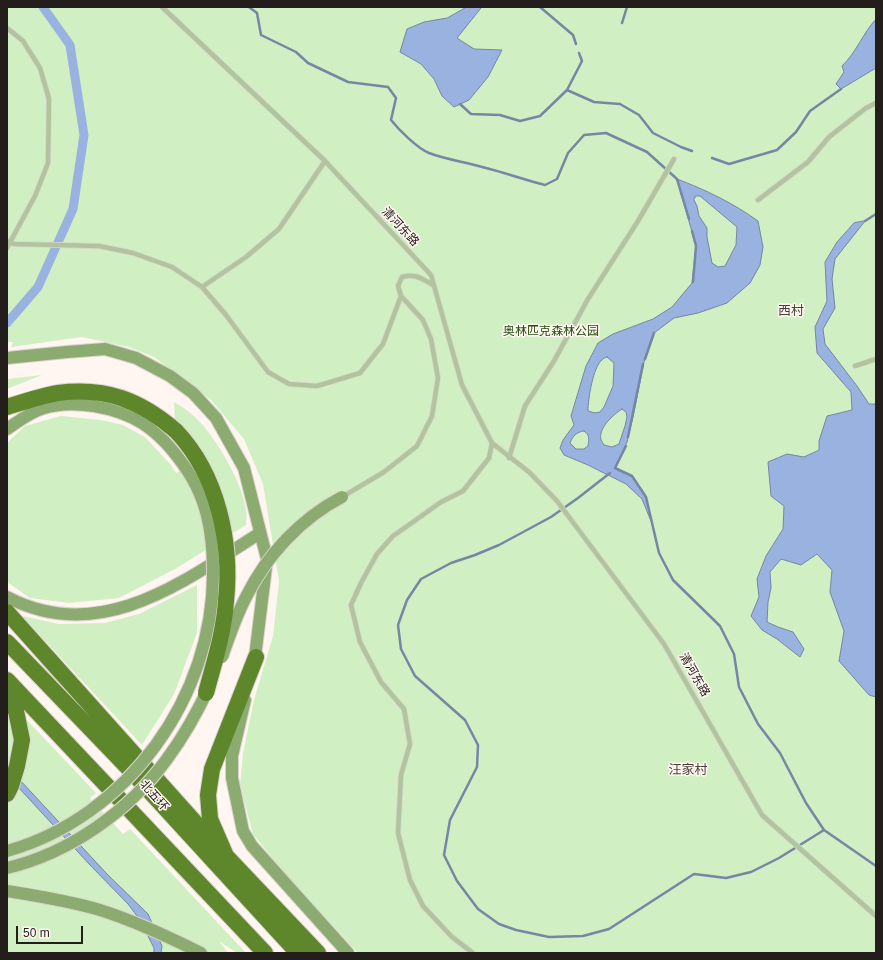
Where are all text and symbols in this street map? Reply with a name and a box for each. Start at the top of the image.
street label: 清河东路 [378,205,422,249]
district label: 西村 [778,303,804,319]
park label: 奥林匹克森林公园 [503,325,599,339]
street label: 清河东路 [676,651,712,699]
district label: 汪家村 [669,762,707,778]
street label: 北五环 [137,778,171,814]
scale bar [18,918,85,944]
text: 50 m [23,926,50,940]

